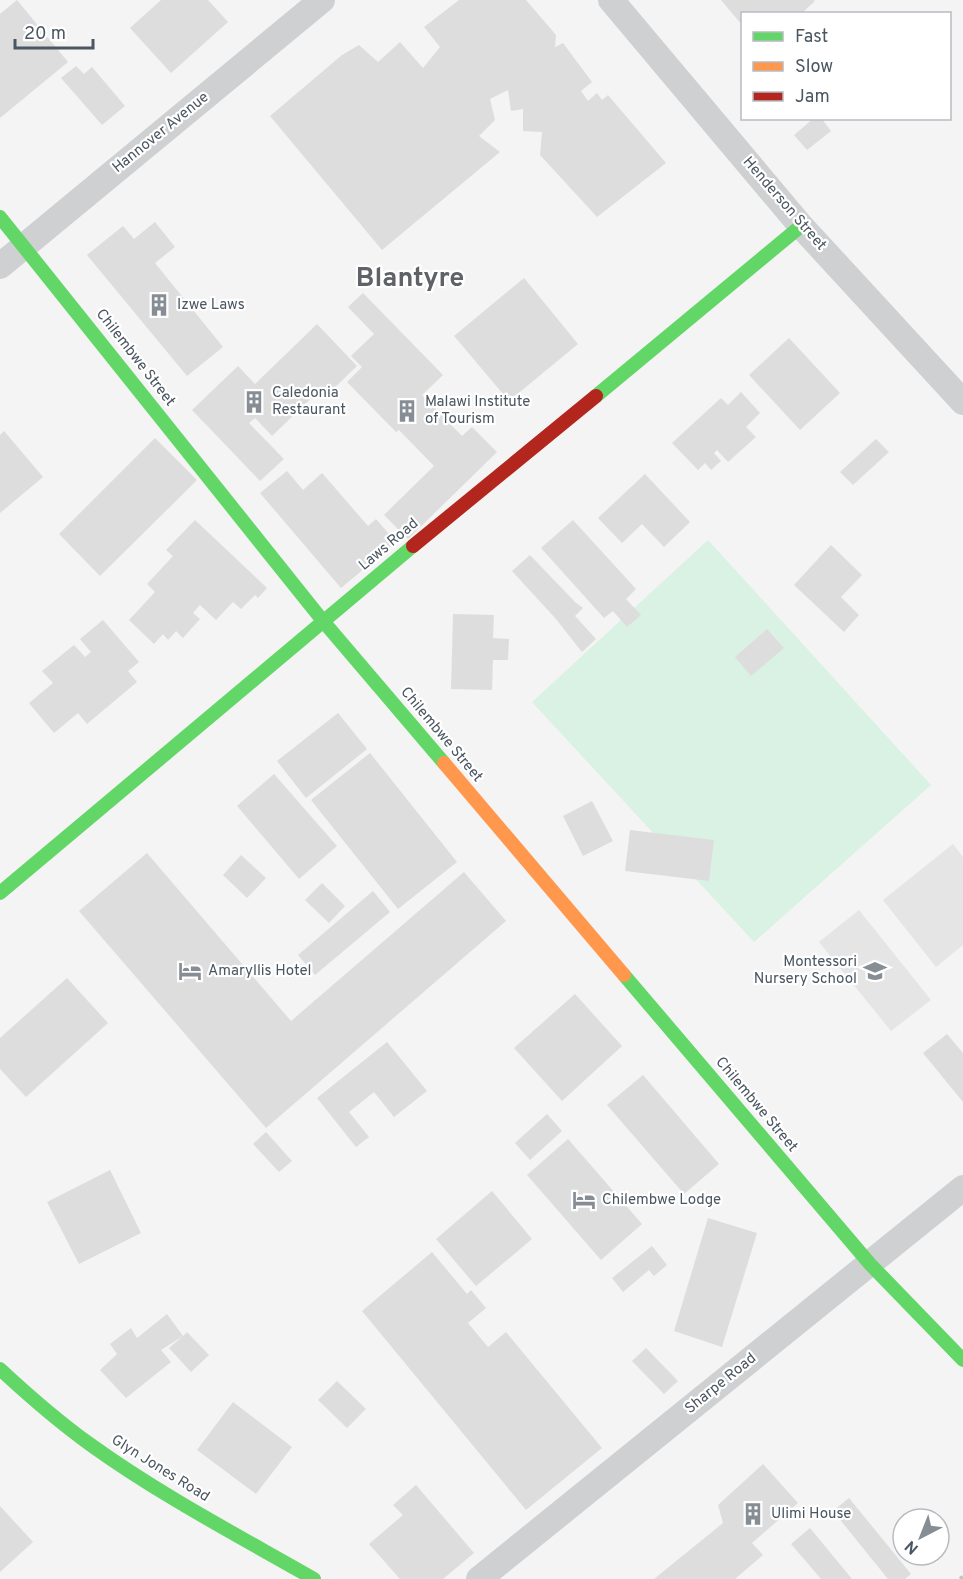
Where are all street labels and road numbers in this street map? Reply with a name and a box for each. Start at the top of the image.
street label: Hannover Avenue [109,88,213,178]
street label: Henderson Street [738,153,830,255]
street label: Chilembwe Street [91,305,179,411]
street label: Laws Road [355,515,423,575]
street label: Chilembwe Street [396,683,486,787]
street label: Chilembwe Street [711,1053,801,1157]
street label: Sharpe Road [681,1349,761,1419]
street label: Glyn Jones Road [107,1431,213,1507]

